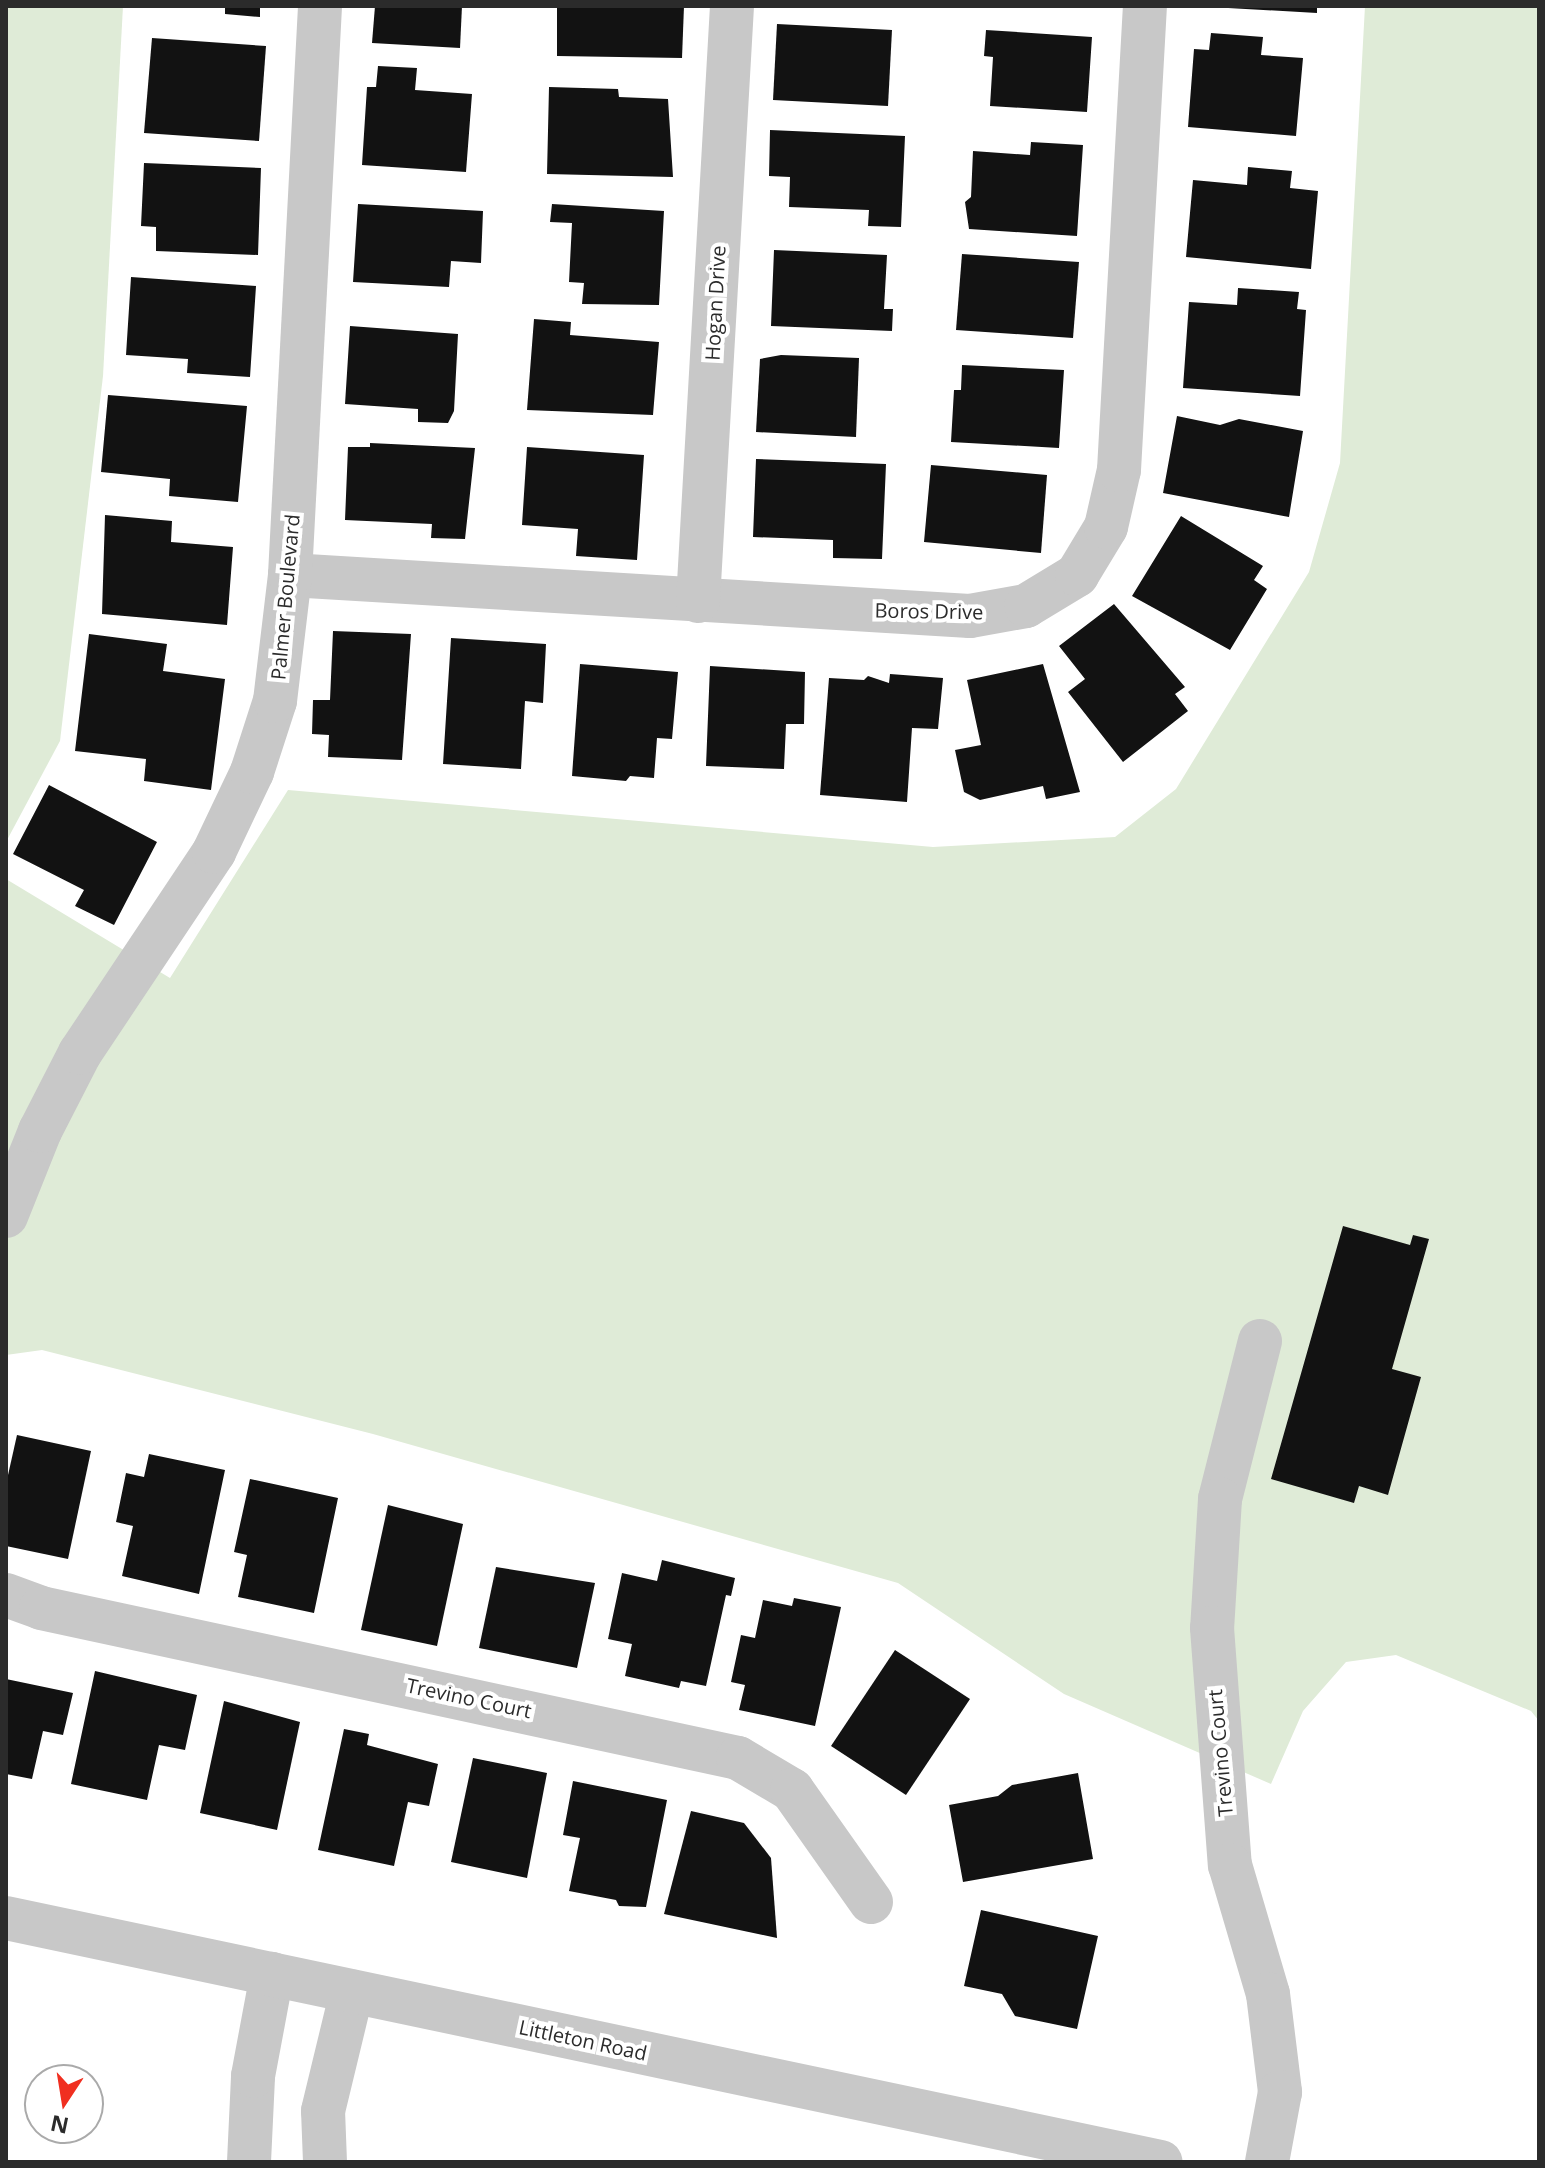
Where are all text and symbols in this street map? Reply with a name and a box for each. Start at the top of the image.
street label: Hogan Drive [700,245,730,361]
street label: Palmer Boulevard [266,513,304,681]
street label: Boros Drive [874,598,984,624]
street label: Trevino Court [404,1673,534,1723]
street label: Trevino Court [1203,1689,1237,1817]
street label: Littleton Road [517,2015,649,2065]
north arrow [24,2064,104,2144]
text: N [48,2109,71,2142]

